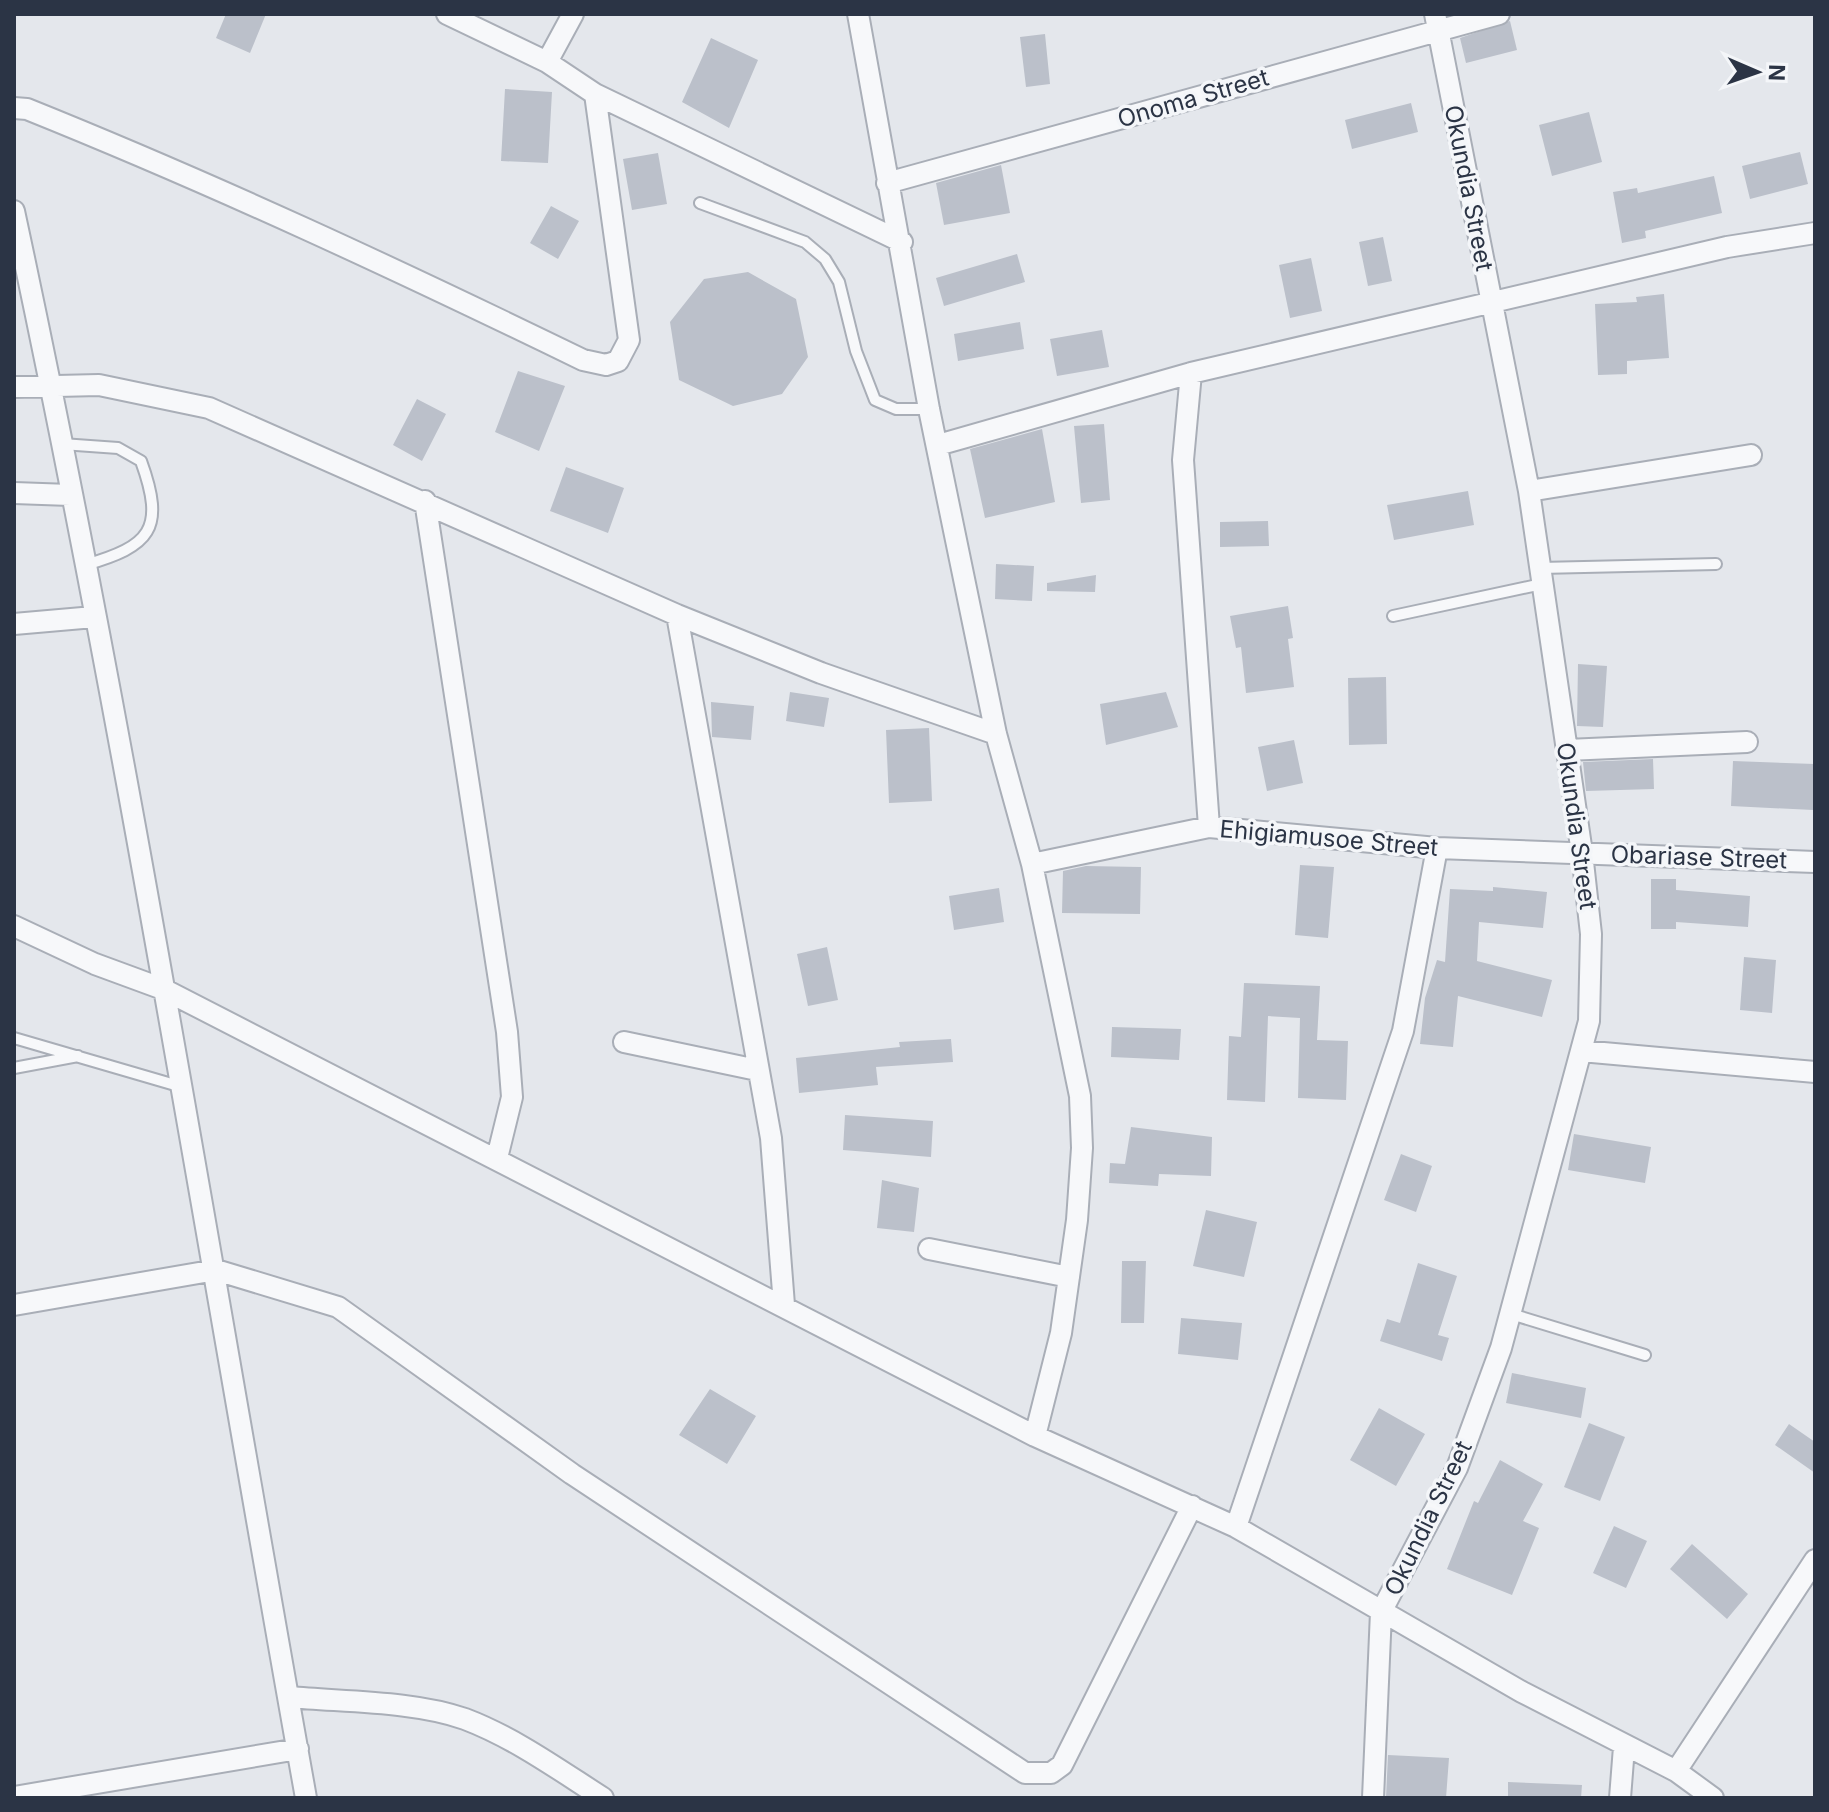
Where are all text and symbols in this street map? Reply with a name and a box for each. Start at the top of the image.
north arrow [1717,32,1797,112]
street label: Onoma Street [1114,63,1272,133]
text: N [1764,64,1790,82]
street label: Okundia Street [1439,103,1499,274]
street label: Okundia Street [1551,741,1603,912]
street label: Ehigiamusoe Street [1219,814,1440,862]
street label: Obariase Street [1610,839,1788,875]
street label: Okundia Street [1378,1436,1478,1600]

